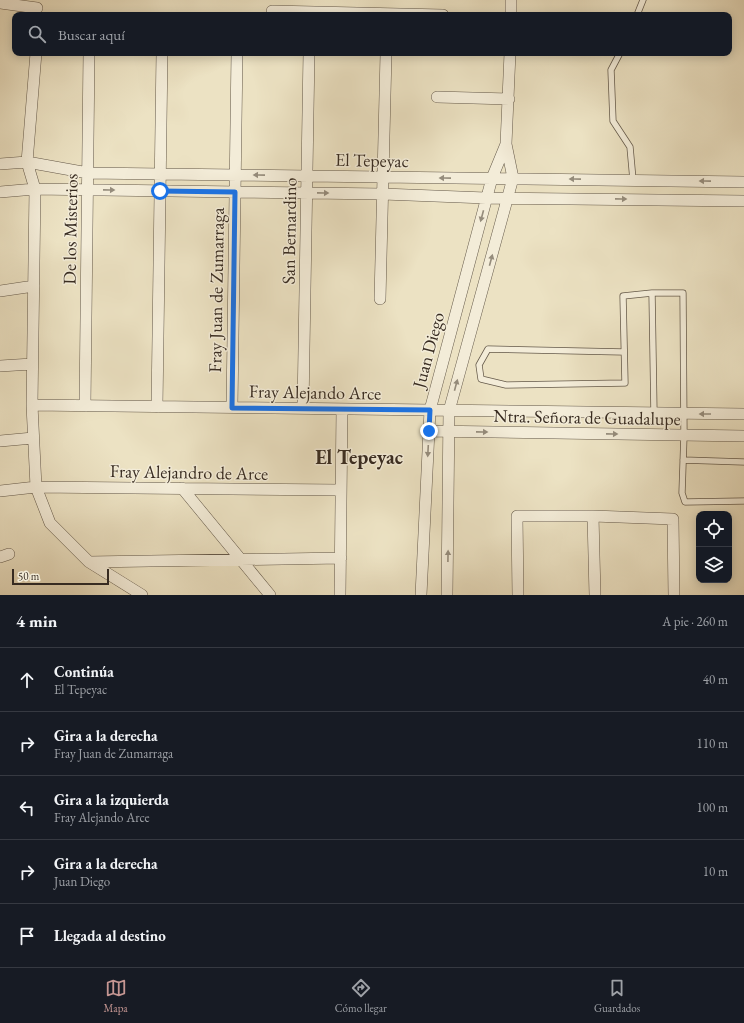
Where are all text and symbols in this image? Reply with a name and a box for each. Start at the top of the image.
search box [12,12,732,56]
icon: search [26,23,48,45]
text: Buscar aquí [58,25,125,44]
street label: El Tepeyac [335,148,409,172]
one-way arrow [253,172,265,179]
street label: De los Misterios [58,173,82,285]
one-way arrow [439,174,451,181]
one-way arrow [568,176,581,182]
street label: San Bernardino [277,177,301,285]
one-way arrow [698,178,711,184]
route start [151,182,169,200]
one-way arrow [103,187,116,193]
one-way arrow [317,190,330,196]
one-way arrow [615,196,628,202]
street label: Fray Juan de Zumarraga [203,206,229,373]
one-way arrow [478,209,484,222]
one-way arrow [488,253,494,265]
street label: Juan Diego [406,309,449,392]
street label: Fray Alejando Arce [249,379,381,405]
one-way arrow [453,379,459,391]
street label: Ntra. Señora de Guadalupe [493,404,681,430]
one-way arrow [698,411,711,417]
route end [420,422,438,440]
one-way arrow [476,429,489,435]
one-way arrow [606,431,619,437]
district label: El Tepeyac [315,444,403,470]
one-way arrow [425,445,432,457]
street label: Fray Alejandro de Arce [110,459,268,485]
map controls [696,511,732,583]
button: locate [696,511,732,547]
button: layers [696,547,732,583]
one-way arrow [444,550,451,562]
scale bar [12,567,109,586]
text: 50 m [18,569,39,583]
text: 4 min [16,610,57,632]
text: A pie · 260 m [662,613,728,630]
text: Continúa [54,662,114,681]
icon: ahead [16,669,38,691]
text: 40 m [703,671,728,688]
text: El Tepeyac [54,681,107,698]
text: Gira a la derecha [54,726,158,745]
icon: right [16,733,38,755]
text: 110 m [697,735,728,752]
text: Fray Juan de Zumarraga [54,745,173,762]
text: Gira a la izquierda [54,790,169,809]
icon: left [16,797,38,819]
text: 100 m [697,799,728,816]
text: Fray Alejando Arce [54,809,150,826]
text: Gira a la derecha [54,854,158,873]
icon: right [16,861,38,883]
text: 10 m [703,863,728,880]
text: Juan Diego [54,873,110,890]
icon: arrive [16,925,38,947]
text: Llegada al destino [54,926,166,945]
tab: Mapa [104,977,128,1015]
tab: Cómo llegar [335,977,387,1015]
tab: Guardados [594,977,640,1015]

